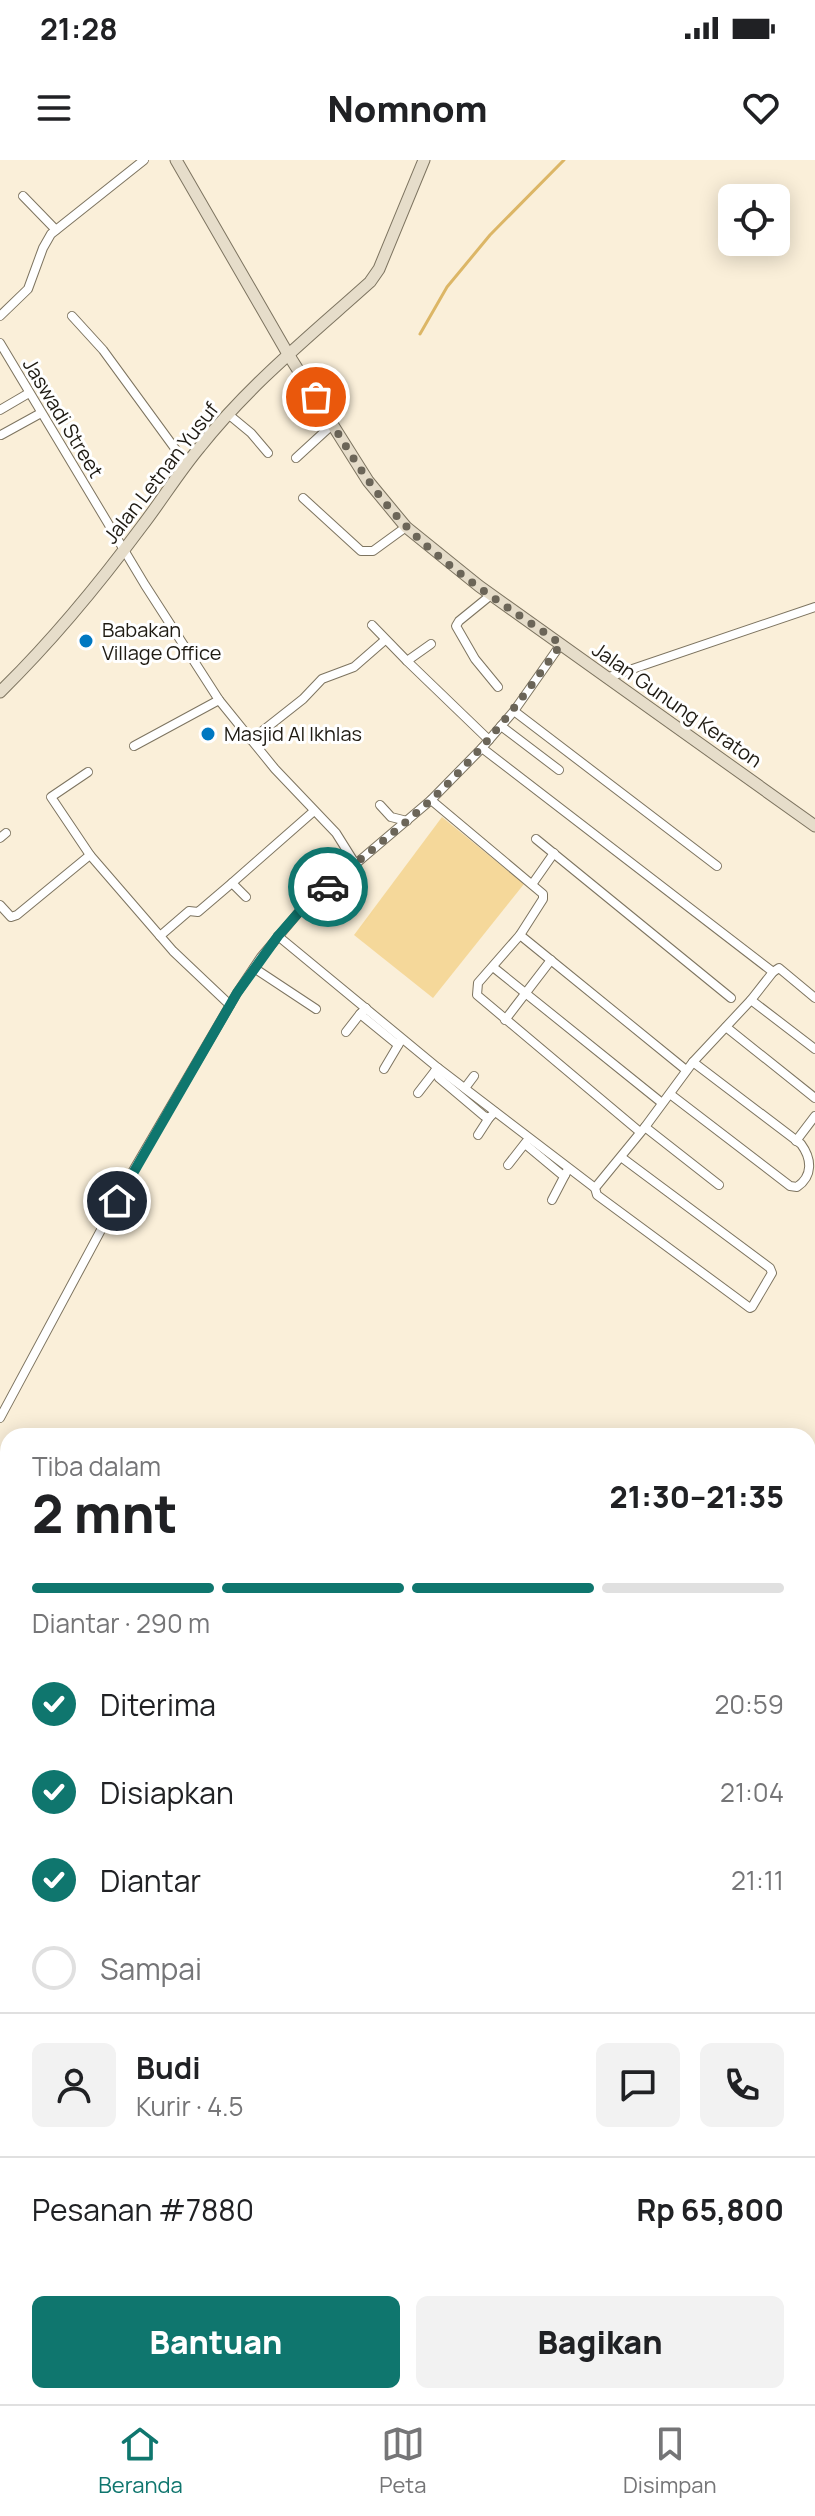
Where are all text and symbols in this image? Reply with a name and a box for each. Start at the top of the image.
text: 21:28 [40,8,118,49]
text: Nomnom [328,84,487,133]
icon: menu [32,86,76,130]
icon: heart [739,86,783,130]
map controls [718,184,790,256]
button: locate [718,184,790,256]
street label: Jaswadi Street [17,353,110,483]
pin [282,363,350,431]
icon: bag [294,375,338,419]
street label: Jalan Letnan Yusuf [97,396,224,549]
place label: Babakan Village Office [102,616,221,666]
marker: Babakan Village Office [77,632,95,650]
street label: Jalan Gunung Keraton [587,636,768,773]
place label: Masjid Al Ikhlas [224,720,362,747]
marker: Masjid Al Ikhlas [199,725,217,743]
courier [288,847,368,927]
icon: car [306,865,350,909]
pin [83,1167,151,1235]
icon: home [95,1179,139,1223]
text: Tiba dalam [32,1448,161,1484]
text: 21:30–21:35 [610,1476,784,1517]
text: 2 mnt [32,1478,178,1549]
text: Diantar · 290 m [32,1605,210,1641]
icon: check [32,1682,76,1726]
text: Diterima [100,1684,216,1725]
text: 20:59 [714,1686,784,1722]
icon: check [32,1770,76,1814]
text: Disiapkan [100,1772,234,1813]
text: 21:04 [720,1774,784,1810]
icon: check [32,1858,76,1902]
text: Diantar [100,1860,201,1901]
text: 21:11 [731,1862,784,1898]
text: Sampai [100,1948,202,1989]
button: person [32,2043,116,2127]
button: chat [596,2043,680,2127]
button: phone [700,2043,784,2127]
text: Budi [136,2047,201,2088]
text: Kurir · 4.5 [136,2088,243,2124]
text: Pesanan #7880 [32,2189,254,2230]
text: Rp 65,800 [637,2189,784,2230]
button: Bantuan [32,2296,400,2388]
button: Bagikan [416,2296,784,2388]
tab: Beranda [98,2422,183,2500]
tab: Peta [379,2422,426,2500]
tab: Disimpan [623,2422,717,2500]

